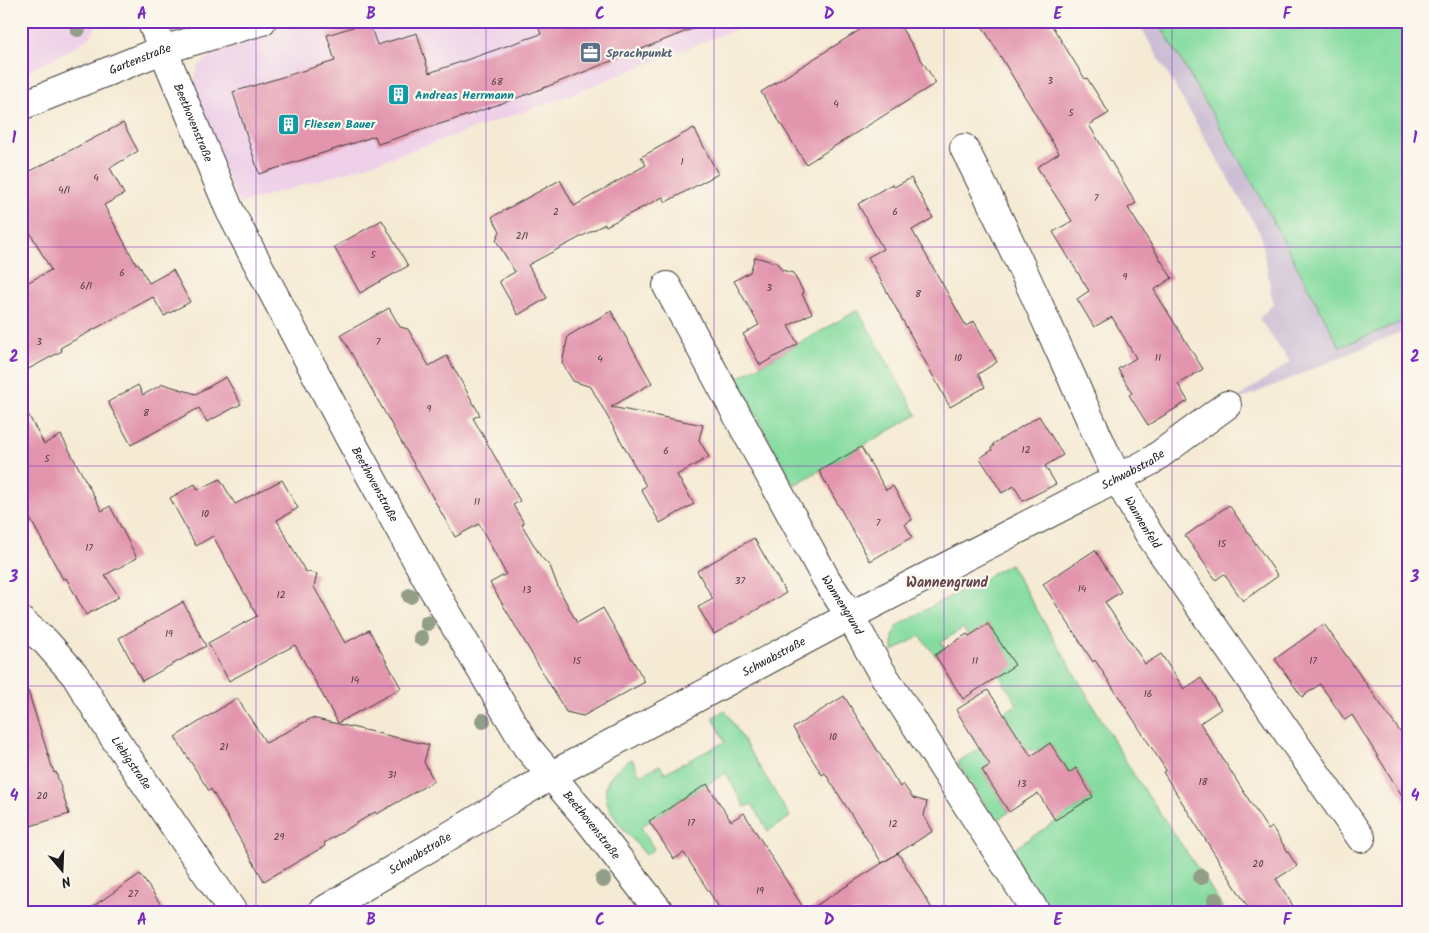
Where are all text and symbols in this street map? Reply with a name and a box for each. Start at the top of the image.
text: A [137,2,147,27]
text: B [366,2,376,27]
text: C [595,2,605,27]
text: D [824,2,835,27]
text: E [1054,2,1064,27]
text: F [1283,2,1293,27]
street label: Gartenstraße [106,39,174,80]
office icon: Sprachpunkt [578,41,602,65]
place label: Sprachpunkt [606,44,673,63]
house number: 3 [1047,73,1053,89]
house number: 68 [491,74,504,90]
street label: Beethovenstraße [168,80,218,166]
building icon: Andreas Herrmann [387,83,411,107]
place label: Andreas Herrmann [415,86,514,105]
house number: 4 [833,96,839,112]
house number: 5 [1068,105,1074,121]
building icon: Fliesen Bauer [276,112,300,136]
place label: Fliesen Bauer [304,115,376,134]
text: 1 [12,126,17,151]
text: 1 [1413,126,1418,151]
house number: 1 [680,154,684,170]
house number: 4 [93,170,99,186]
house number: 4/1 [58,182,70,198]
house number: 7 [1094,190,1099,206]
house number: 2 [553,204,559,220]
house number: 6 [892,204,898,220]
house number: 2/1 [516,228,528,244]
house number: 5 [370,247,376,263]
house number: 6 [119,265,125,281]
house number: 9 [1123,269,1128,285]
house number: 6/1 [80,278,92,294]
house number: 3 [766,280,772,296]
house number: 8 [915,286,922,302]
house number: 3 [36,334,42,350]
house number: 7 [376,334,381,350]
text: 2 [9,345,19,370]
text: 2 [1410,345,1420,370]
house number: 10 [954,350,962,366]
house number: 11 [1155,350,1161,366]
house number: 4 [597,351,603,367]
house number: 9 [427,401,432,417]
house number: 8 [143,405,150,421]
house number: 12 [1022,442,1031,458]
street label: Beethovenstraße [346,443,403,526]
house number: 6 [663,443,669,459]
street label: Schwabstraße [1098,444,1170,495]
house number: 5 [44,451,50,467]
street label: Wannenfeld [1119,493,1166,554]
house number: 11 [474,494,480,510]
house number: 10 [201,506,209,522]
house number: 7 [876,515,881,531]
house number: 15 [1218,536,1227,552]
house number: 17 [85,540,93,556]
text: 3 [9,565,19,590]
text: 3 [1410,565,1420,590]
street label: Wannengrund [816,571,868,639]
district label: Wannengrund [906,572,989,594]
house number: 37 [735,573,746,589]
house number: 14 [1078,581,1087,597]
house number: 13 [523,582,532,598]
house number: 12 [277,587,286,603]
house number: 19 [165,626,173,642]
street label: Schwabstraße [739,632,810,682]
house number: 15 [573,653,582,669]
house number: 11 [972,653,978,669]
house number: 17 [1309,653,1317,669]
house number: 14 [351,672,360,688]
house number: 16 [1144,686,1152,702]
house number: 10 [829,729,837,745]
street label: Liebigstraße [106,732,156,794]
house number: 21 [220,739,228,755]
house number: 31 [388,767,396,783]
house number: 18 [1198,774,1209,790]
house number: 13 [1018,776,1027,792]
text: 4 [10,784,19,809]
text: 4 [1411,784,1420,809]
street label: Beethovenstraße [558,787,625,864]
house number: 20 [37,788,47,804]
house number: 17 [687,815,695,831]
house number: 12 [889,816,898,832]
street label: Schwabstraße [385,827,456,880]
house number: 29 [274,829,284,845]
north arrow [38,846,88,896]
house number: 20 [1253,856,1263,872]
text: N [58,870,74,893]
house number: 19 [756,883,764,899]
house number: 27 [128,886,139,902]
text: A [137,908,147,933]
text: B [366,908,376,933]
text: C [595,908,605,933]
text: D [824,908,835,933]
text: E [1054,908,1064,933]
text: F [1283,908,1293,933]

